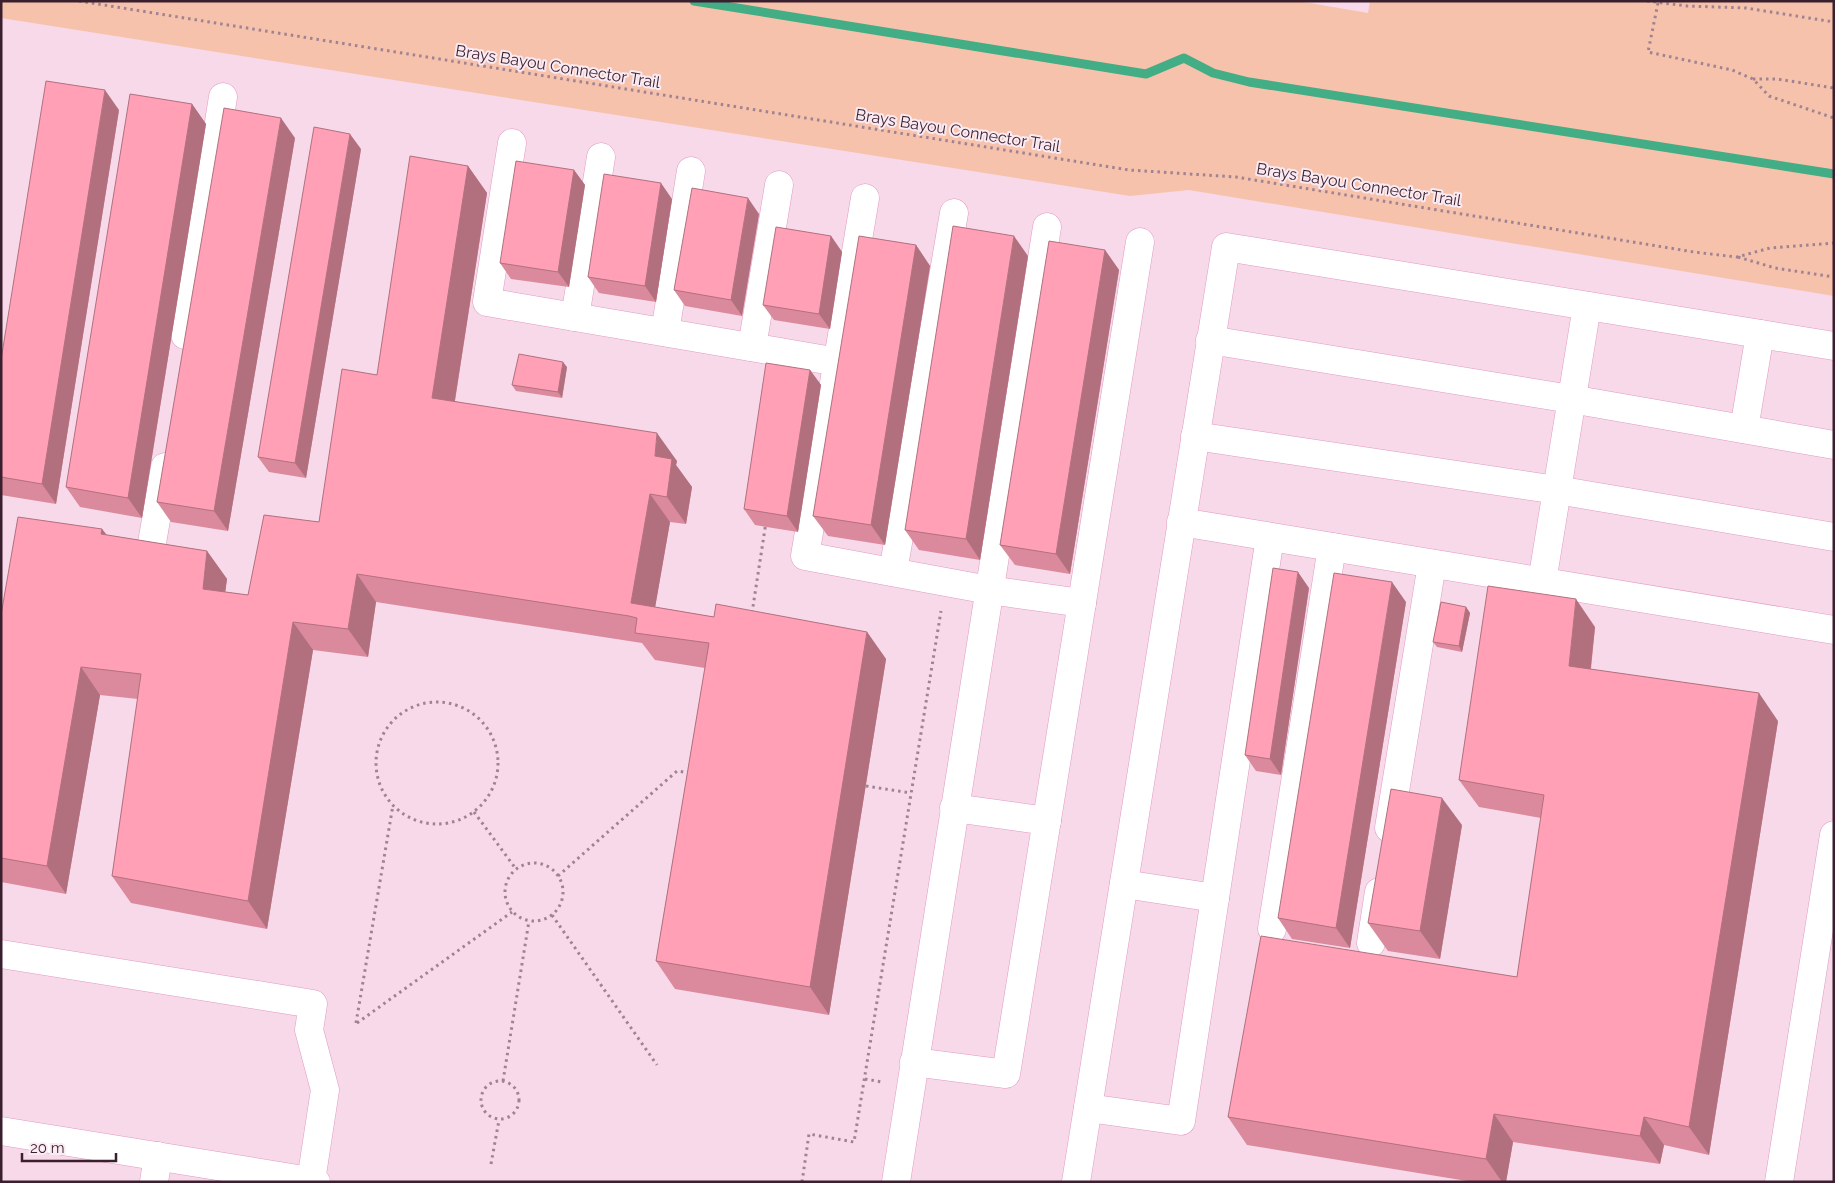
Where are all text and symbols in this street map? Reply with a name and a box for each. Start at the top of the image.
street label: Brays Bayou Connector Trail [454,41,662,92]
street label: Brays Bayou Connector Trail [854,105,1062,156]
street label: Brays Bayou Connector Trail [1255,159,1463,210]
scale bar [22,1130,116,1162]
text: 20 m [30,1139,65,1157]

